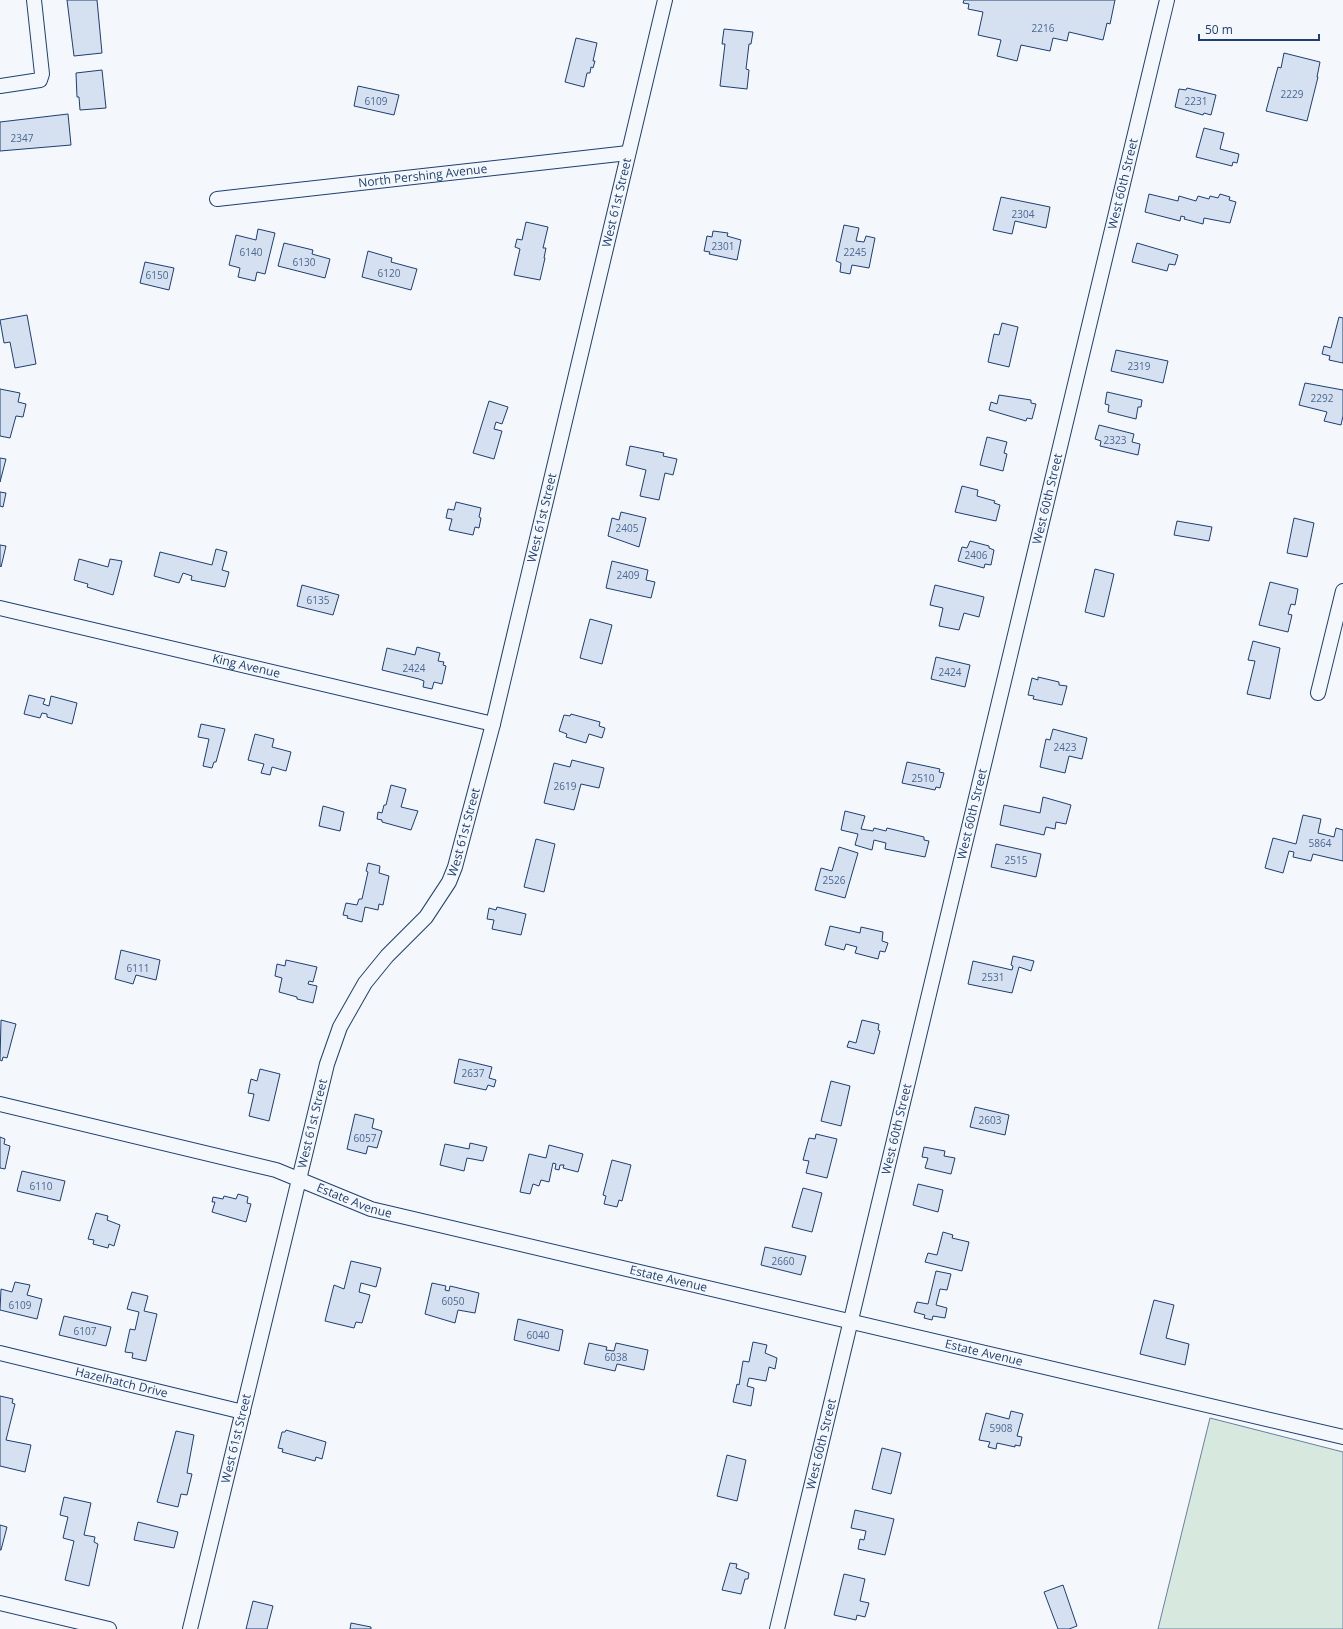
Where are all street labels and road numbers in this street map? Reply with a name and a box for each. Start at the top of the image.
street label: West 60th Street [1103,136,1142,231]
street label: West 61st Street [598,156,635,249]
street label: North Pershing Avenue [357,160,488,191]
street label: West 60th Street [1028,452,1066,546]
street label: West 61st Street [523,471,560,564]
street label: King Avenue [211,649,282,682]
street label: West 60th Street [953,767,991,861]
street label: West 61st Street [443,786,484,879]
street label: West 61st Street [293,1077,331,1170]
street label: West 60th Street [877,1082,915,1176]
street label: Estate Avenue [314,1179,394,1222]
street label: Estate Avenue [628,1261,709,1296]
street label: Estate Avenue [943,1335,1025,1370]
street label: Hazelhatch Drive [73,1363,170,1402]
street label: West 61st Street [217,1392,255,1485]
street label: West 60th Street [802,1397,840,1491]

